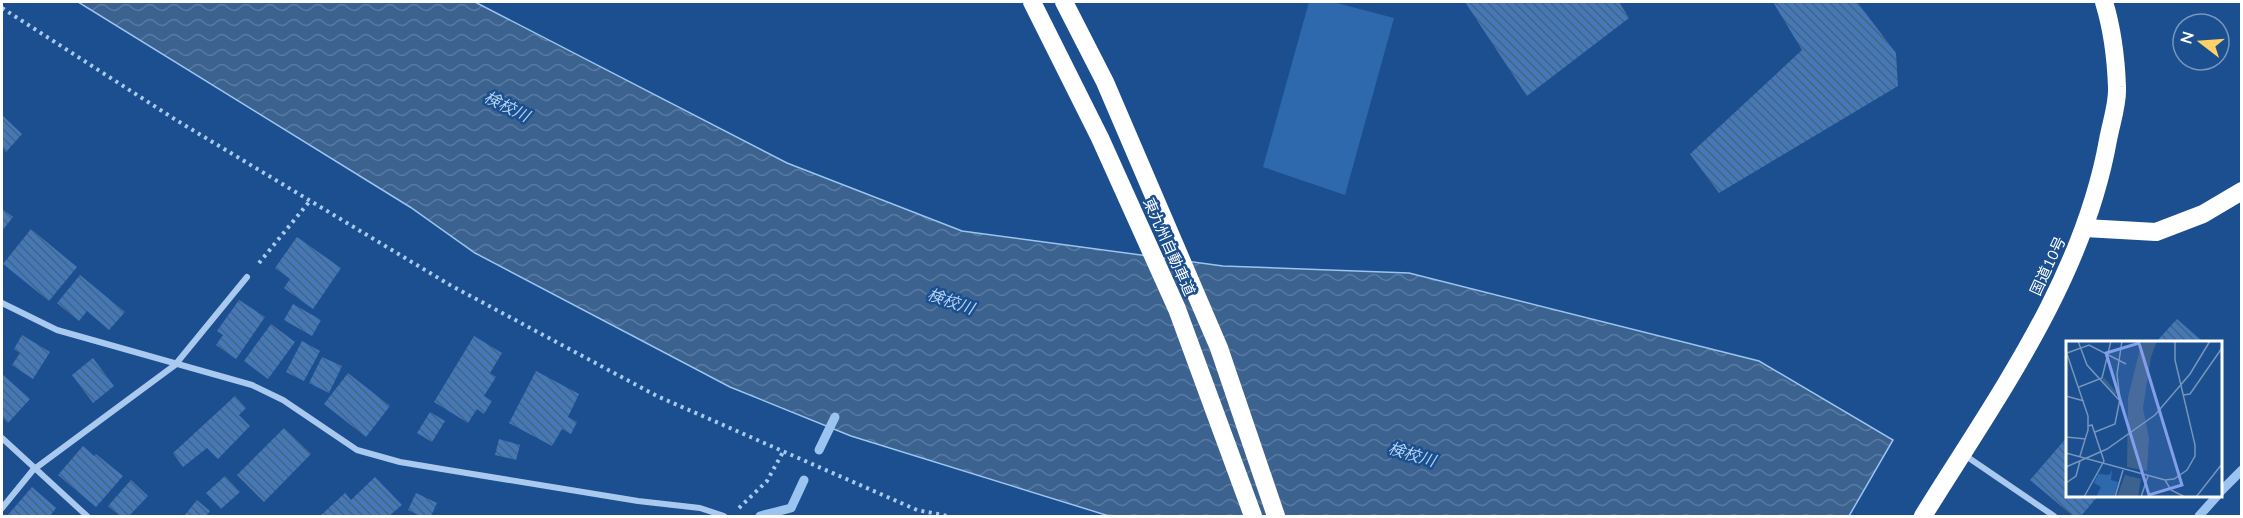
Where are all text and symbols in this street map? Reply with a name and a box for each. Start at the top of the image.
north arrow [2171,12,2231,72]
text: N [2175,29,2200,47]
water label: 検校川 [480,86,535,128]
street label: 東九州自動車道 [1139,195,1199,299]
street label: 国道10号 [2026,233,2070,299]
water label: 検校川 [924,284,979,321]
inset map [2066,341,2222,497]
water label: 検校川 [1386,437,1440,473]

